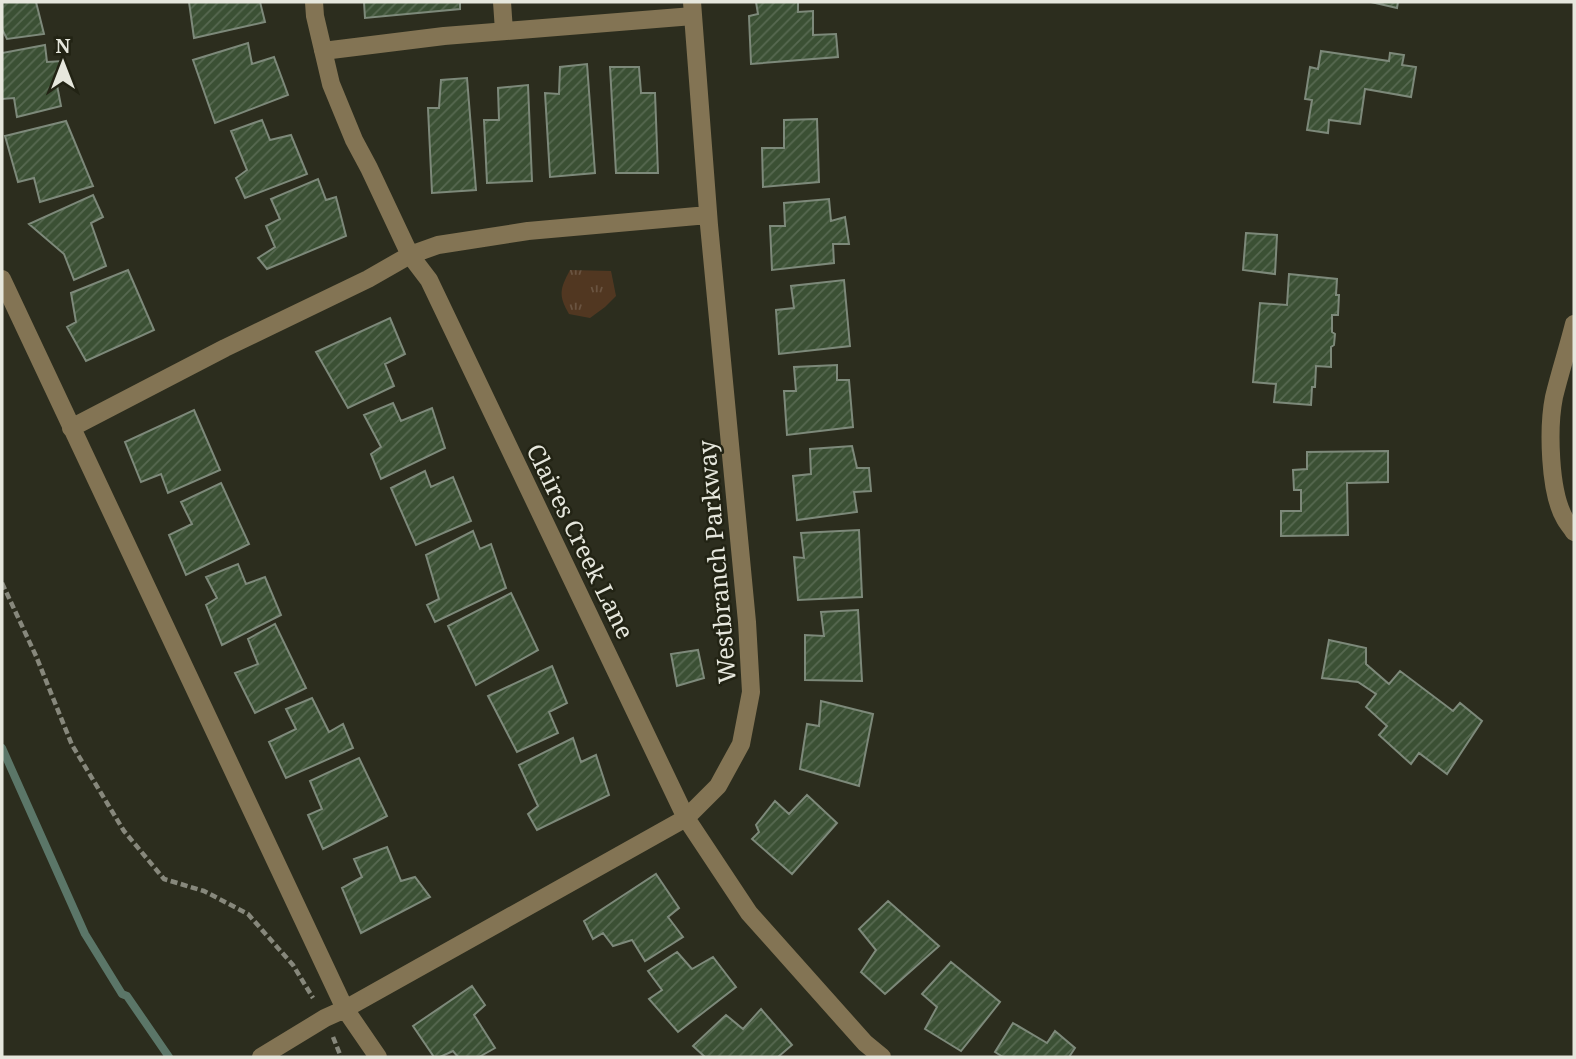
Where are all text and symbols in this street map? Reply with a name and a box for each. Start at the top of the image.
north arrow [28,28,98,98]
text: N [56,33,71,59]
street label: Claires Creek Lane [519,438,643,644]
street label: Westbranch Parkway [689,438,743,685]

